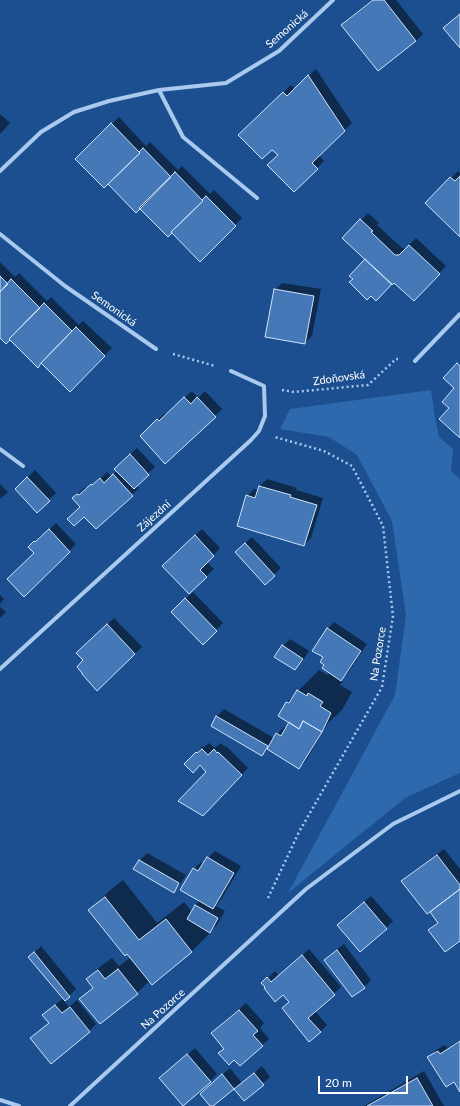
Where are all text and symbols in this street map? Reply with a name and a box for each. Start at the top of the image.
street label: Semonická [263,7,311,51]
street label: Semonická [89,289,139,329]
street label: Zdoňovská [312,368,366,388]
street label: Zájezdní [135,498,173,534]
street label: Na Pozorce [367,626,389,682]
street label: Na Pozorce [138,986,188,1032]
scale bar [320,1068,410,1094]
text: 20 m [325,1075,352,1090]

